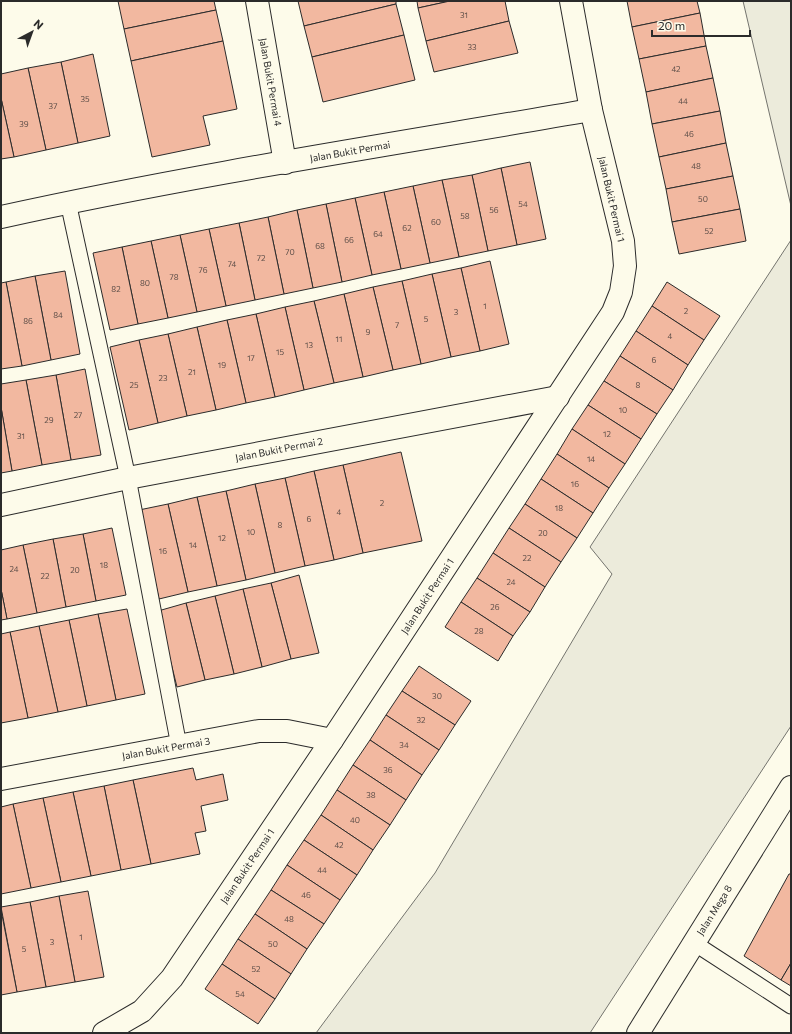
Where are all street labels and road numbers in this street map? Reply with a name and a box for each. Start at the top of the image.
street label: Jalan Bukit Permai 4 [257,37,285,127]
street label: Jalan Bukit Permai [309,138,391,164]
street label: Jalan Bukit Permai 1 [596,155,628,243]
street label: Jalan Bukit Permai 2 [234,435,324,463]
street label: Jalan Bukit Permai 1 [398,556,456,636]
street label: Jalan Bukit Permai 3 [121,734,211,762]
street label: Jalan Bukit Permai 1 [218,826,276,906]
street label: Jalan Mega 8 [694,883,734,937]

